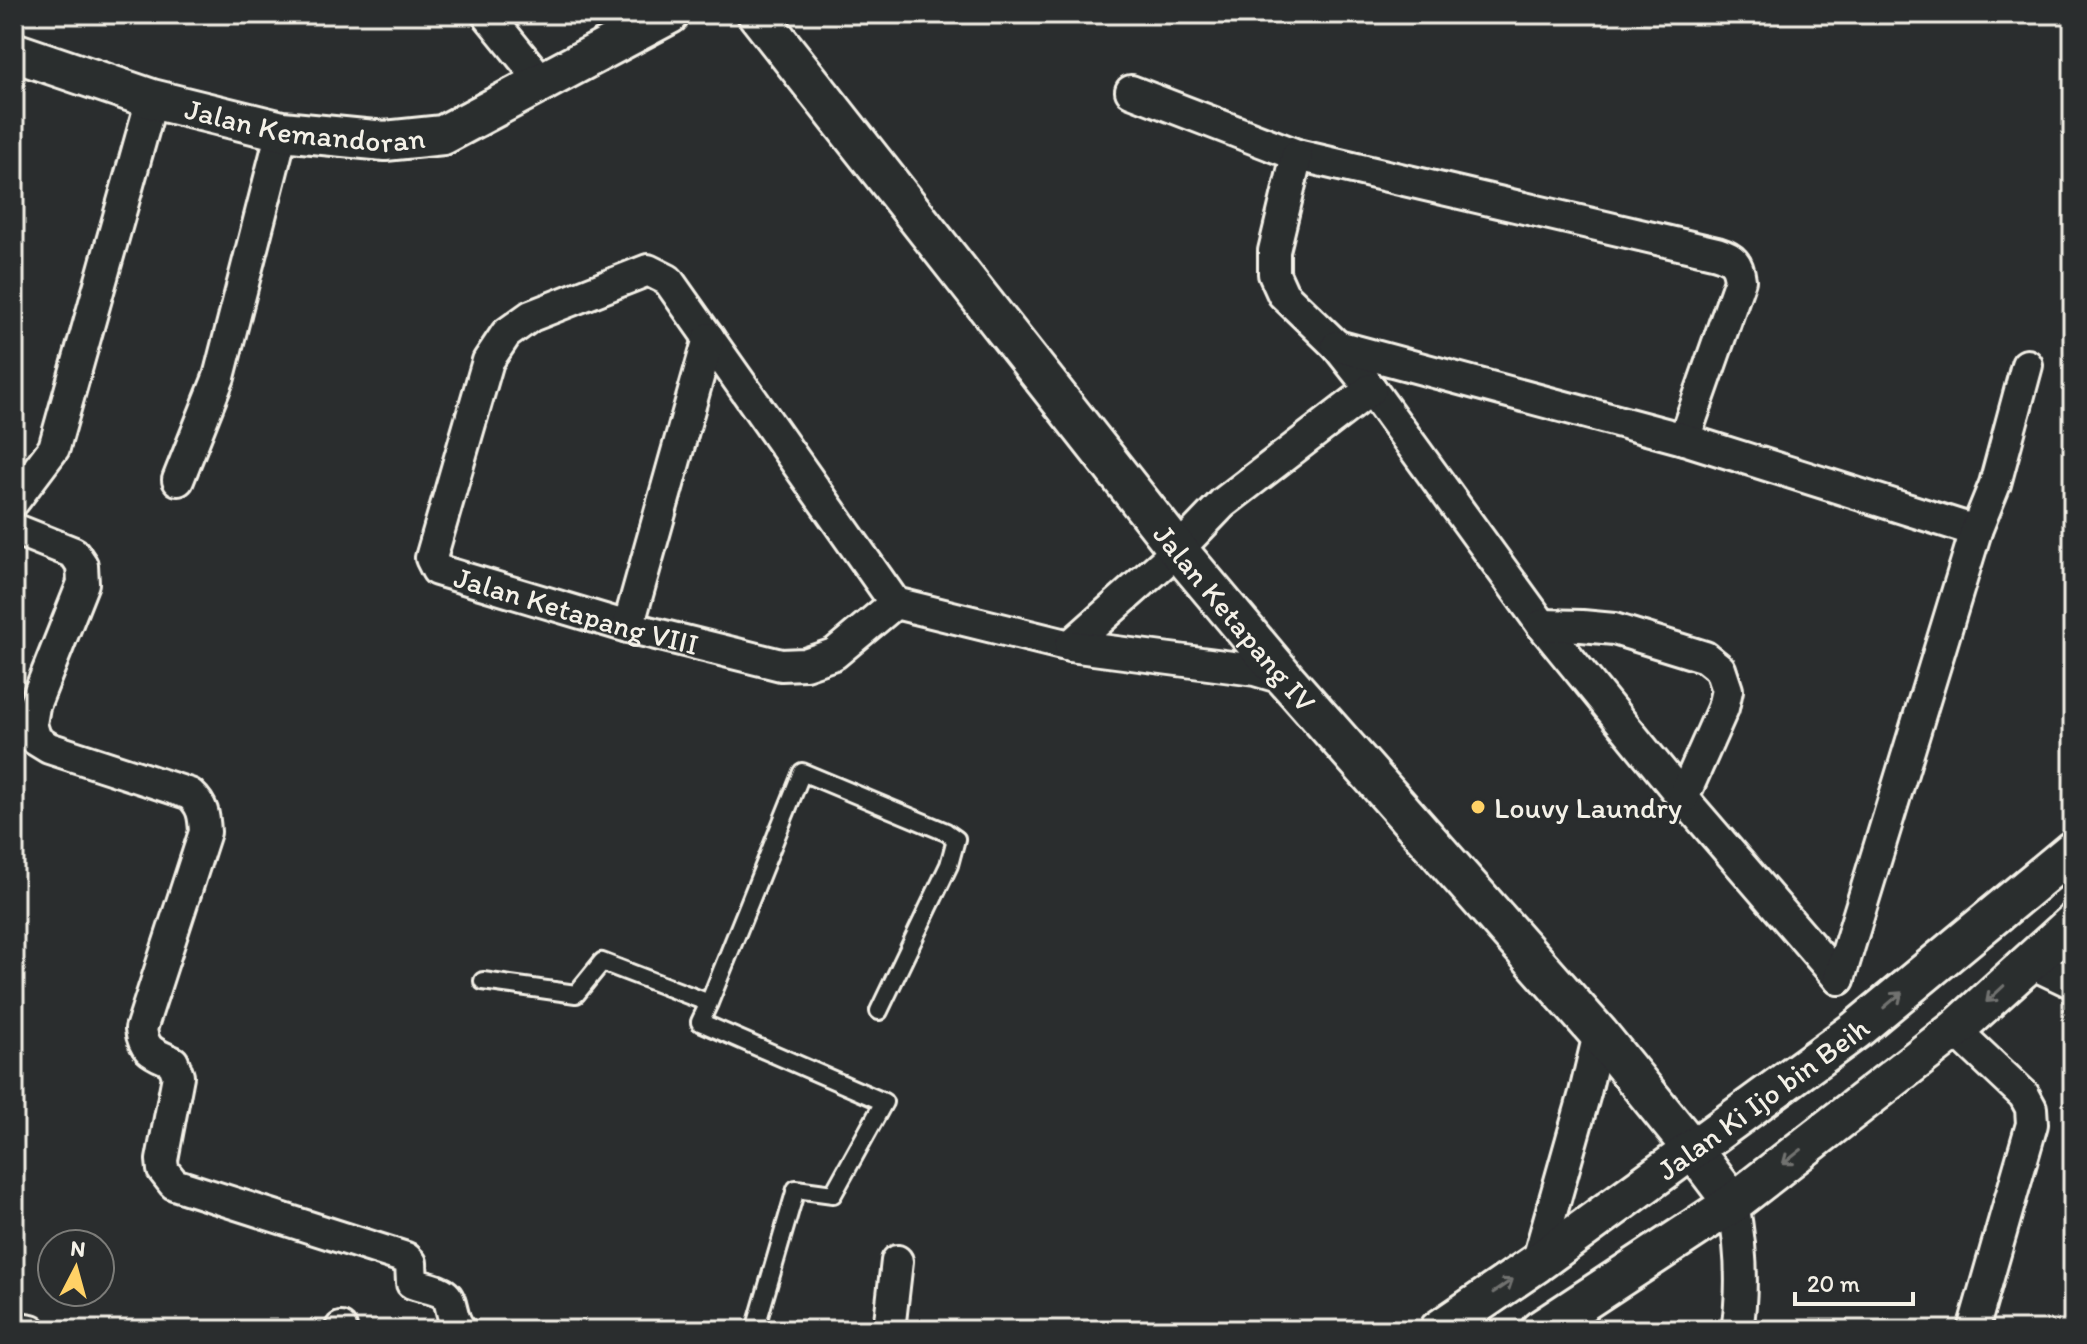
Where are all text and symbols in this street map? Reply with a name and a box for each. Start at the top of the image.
street label: Jalan Kemandoran [182,89,427,160]
street label: Jalan Ketapang IV [1146,516,1325,719]
street label: Jalan Ketapang VIII [450,558,703,662]
place label: Louvy Laundry [1494,789,1682,826]
marker: Louvy Laundry [1469,798,1487,816]
one-way arrow [1985,985,2005,1003]
one-way arrow [1882,991,1903,1008]
street label: Jalan Ki Ijo bin Beih [1649,1009,1876,1188]
one-way arrow [1782,1148,1803,1165]
north arrow [36,1228,116,1308]
text: N [69,1234,87,1263]
scale bar [1795,1256,1913,1306]
text: 20 m [1807,1269,1860,1298]
one-way arrow [1492,1278,1514,1294]

